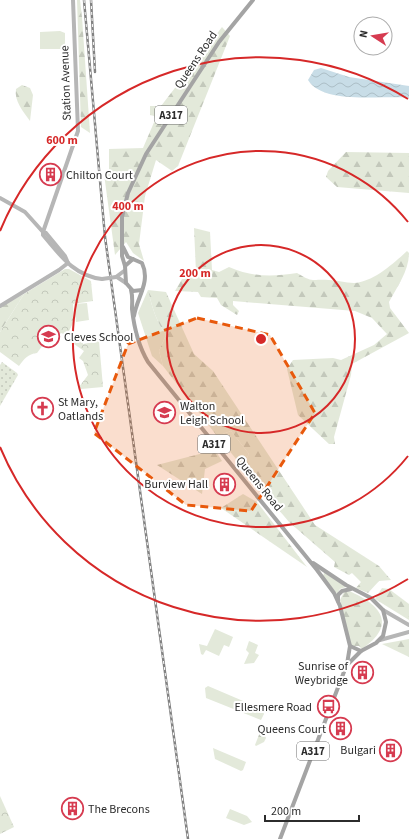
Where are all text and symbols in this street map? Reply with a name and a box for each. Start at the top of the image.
north arrow [353,16,393,56]
street label: Queens Road [170,28,222,92]
text: N [356,29,372,39]
street label: Station Avenue [56,45,76,121]
road number: A317 [155,106,187,124]
text: 600 m [46,132,78,149]
building icon: Chilton Court [37,162,63,188]
place label: Chilton Court [66,167,133,184]
text: 400 m [112,198,144,215]
text: 200 m [179,265,211,282]
school or university icon: Cleves School [36,324,62,350]
place label: Cleves School [64,329,133,346]
centre of rings [254,332,268,346]
place label: St Mary, Oatlands [58,394,103,425]
church icon: St Mary, Oatlands [29,396,55,422]
place label: Walton Leigh School [180,398,244,429]
school or university icon: Walton Leigh School [152,400,178,426]
road number: A317 [198,435,230,453]
street label: Queens Road [232,453,286,515]
building icon: Burview Hall [211,471,237,497]
place label: Burview Hall [144,476,208,493]
place label: Sunrise of Weybridge [295,658,348,689]
building icon: Sunrise of Weybridge [350,660,376,686]
bus stop icon: Ellesmere Road [315,694,341,720]
place label: Ellesmere Road [235,699,312,716]
building icon: Queens Court [328,716,354,742]
place label: Queens Court [258,721,326,738]
building icon: Bulgari [378,737,404,763]
road number: A317 [297,742,329,760]
place label: Bulgari [340,742,376,759]
building icon: The Brecons [60,796,86,822]
scale bar [265,797,359,823]
place label: The Brecons [88,801,150,818]
text: 200 m [271,803,301,820]

